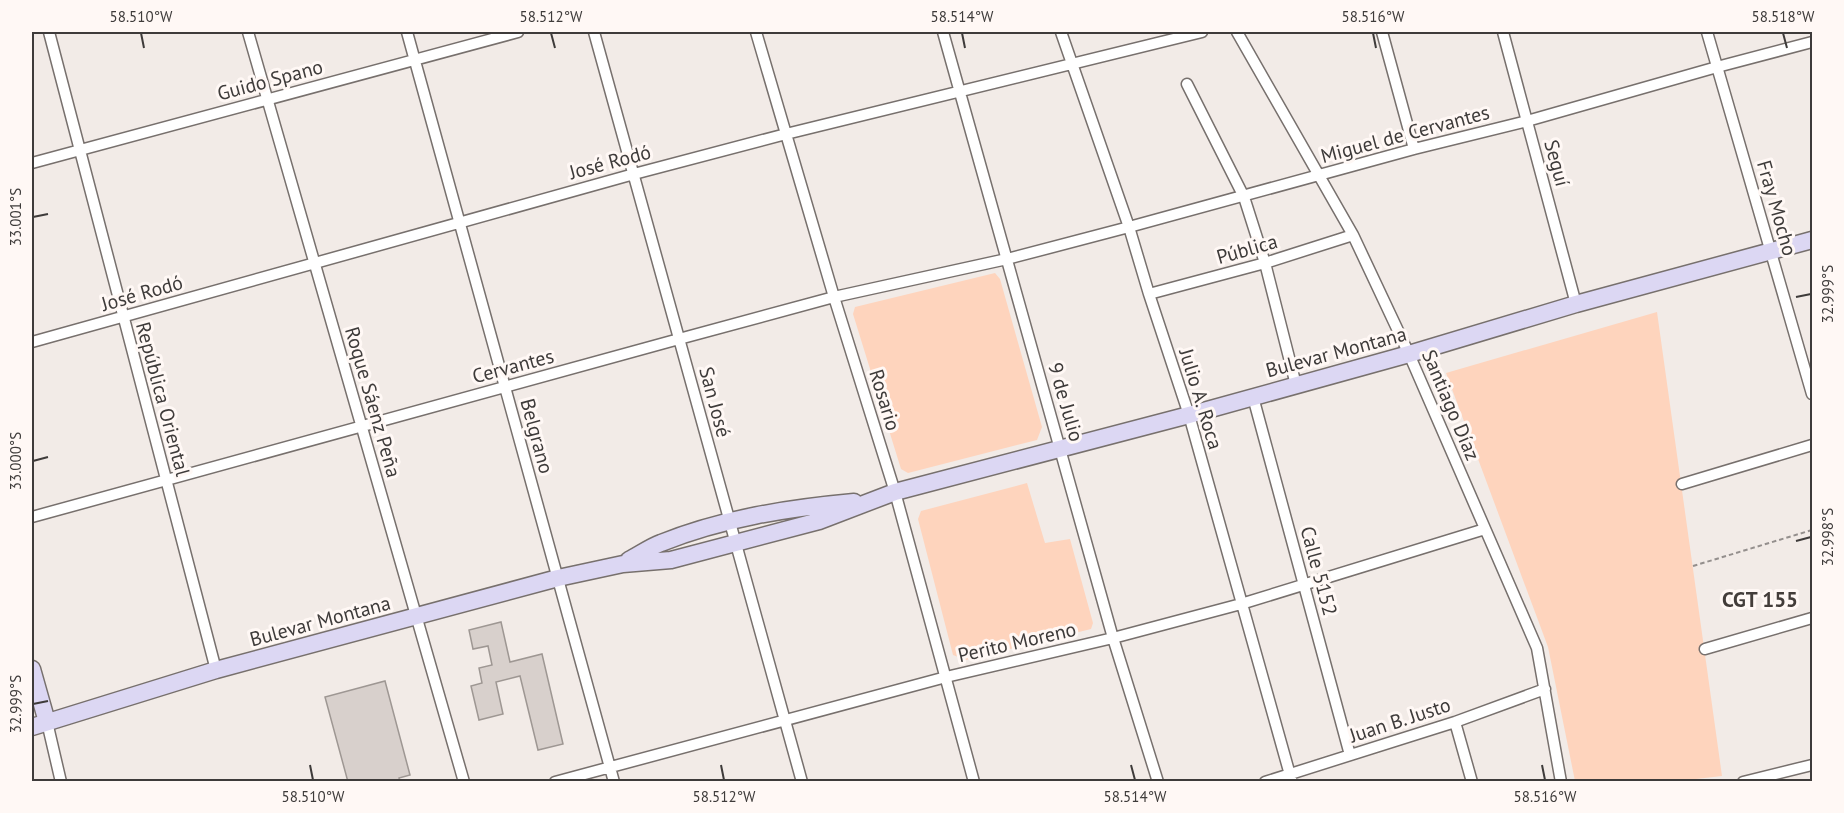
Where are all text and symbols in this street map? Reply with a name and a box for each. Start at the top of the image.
text: 58.510°W [110,7,173,26]
text: 58.512°W [520,7,583,26]
text: 58.514°W [931,7,994,26]
text: 58.516°W [1342,7,1405,26]
text: 58.518°W [1752,7,1815,26]
street label: Guido Spano [214,53,326,107]
street label: Miguel de Cervantes [1318,99,1492,169]
street label: Seguí [1538,137,1576,189]
street label: José Rodó [565,139,654,186]
street label: Fray Mocho [1751,157,1803,259]
text: 33.001°S [6,188,25,246]
street label: Pública [1214,228,1280,270]
text: 32.999°S [1818,265,1837,323]
street label: José Rodó [97,269,186,317]
street label: República Oriental [130,319,196,479]
street label: Bulevar Montana [1263,321,1409,383]
street label: Roque Sáenz Peña [339,324,407,480]
street label: Cervantes [469,343,557,389]
street label: Julio A. Roca [1173,344,1229,453]
street label: Santiago Díaz [1416,346,1486,464]
street label: 9 de Julio [1042,359,1090,445]
street label: San José [693,364,737,440]
street label: Rosario [863,366,907,434]
street label: Belgrano [515,396,559,476]
text: 33.000°S [6,432,25,490]
text: 32.998°S [1818,508,1837,566]
street label: Calle 5152 [1295,523,1343,619]
district label: CGT 155 [1722,586,1798,613]
street label: Bulevar Montana [247,590,393,652]
street label: Perito Moreno [955,616,1079,668]
text: 32.999°S [6,675,25,733]
street label: Juan B. Justo [1345,691,1454,749]
text: 58.510°W [282,787,345,806]
text: 58.512°W [693,787,756,806]
text: 58.514°W [1104,787,1167,806]
text: 58.516°W [1514,787,1577,806]

